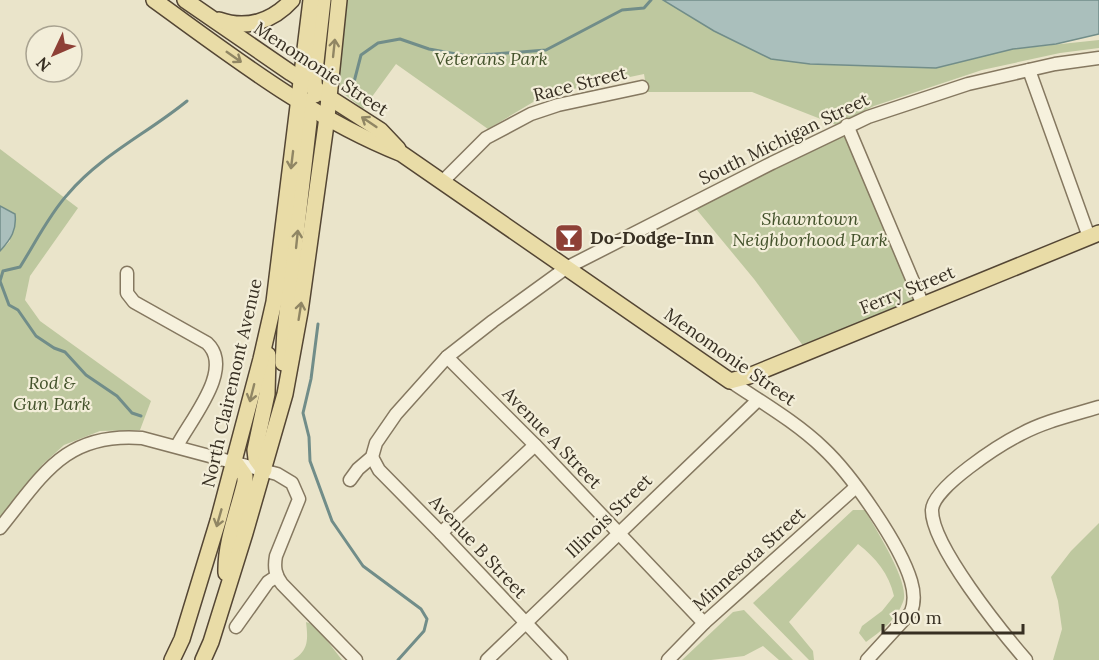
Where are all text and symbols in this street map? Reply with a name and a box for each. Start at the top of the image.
street label: Menomonie Street [250,17,393,121]
north arrow [24,24,84,84]
one-way arrow [329,39,340,59]
park label: Veterans Park [434,47,548,70]
one-way arrow [226,51,242,64]
text: N [32,53,55,76]
street label: Race Street [531,61,629,106]
street label: South Michigan Street [695,87,873,190]
one-way arrow [361,116,377,128]
one-way arrow [286,149,297,169]
park label: Shawntown Neighborhood Park [732,207,888,251]
bar icon: Do-Dodge-Inn [553,222,585,254]
place label: Do-Dodge-Inn [590,226,714,249]
one-way arrow [292,230,303,250]
street label: Ferry Street [856,260,958,319]
street label: North Clairemont Avenue [196,276,267,490]
one-way arrow [295,302,306,321]
street label: Menomonie Street [660,303,801,411]
park label: Rod & Gun Park [13,371,91,415]
street label: Avenue A Street [497,381,607,493]
one-way arrow [246,383,258,402]
street label: Illinois Street [561,469,657,563]
street label: Avenue B Street [424,490,532,603]
street label: Minnesota Street [687,502,810,615]
one-way arrow [213,509,224,528]
scale bar [883,597,1022,635]
text: 100 m [892,606,942,629]

